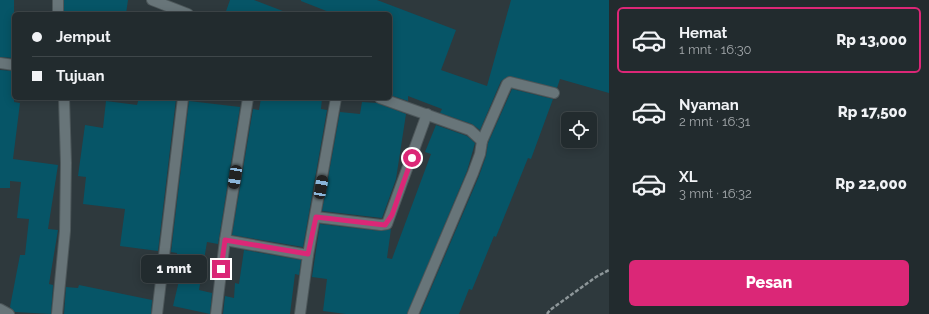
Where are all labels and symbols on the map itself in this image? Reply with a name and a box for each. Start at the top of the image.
route start [403,149,421,167]
car [227,164,243,190]
car [313,174,329,200]
callout: 1 mnt [141,255,207,283]
route end [212,260,230,278]

